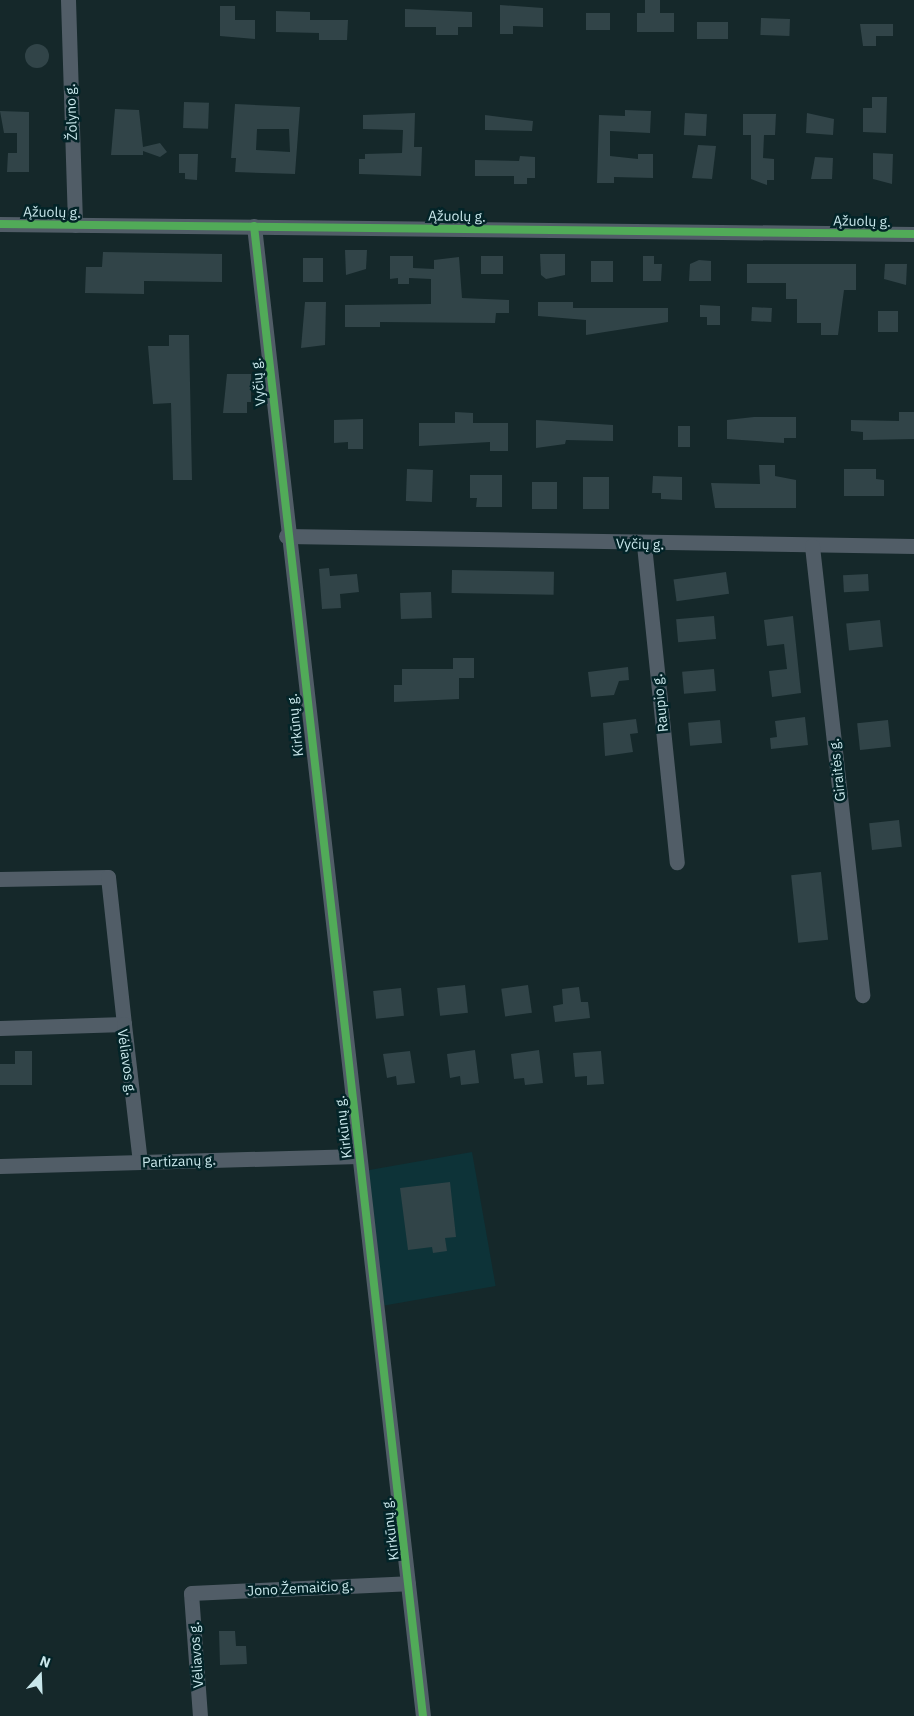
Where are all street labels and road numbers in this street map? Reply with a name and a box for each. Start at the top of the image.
street label: Žolyno g. [62,83,80,141]
street label: Ąžuolų g. [23,203,81,221]
street label: Ąžuolų g. [428,207,486,225]
street label: Ąžuolų g. [833,212,891,230]
street label: Vyčių g. [247,357,269,407]
street label: Vyčių g. [616,535,664,553]
street label: Raupio g. [649,673,671,733]
street label: Kirkūnų g. [283,693,307,757]
street label: Giraitės g. [825,738,849,802]
street label: Vėliavos g. [114,1028,140,1096]
street label: Kirkūnų g. [331,1095,355,1159]
street label: Partizanų g. [142,1151,216,1171]
street label: Kirkūnų g. [378,1497,402,1561]
street label: Jono Žemaičio g. [247,1577,353,1599]
street label: Vėliavos g. [185,1621,207,1689]

